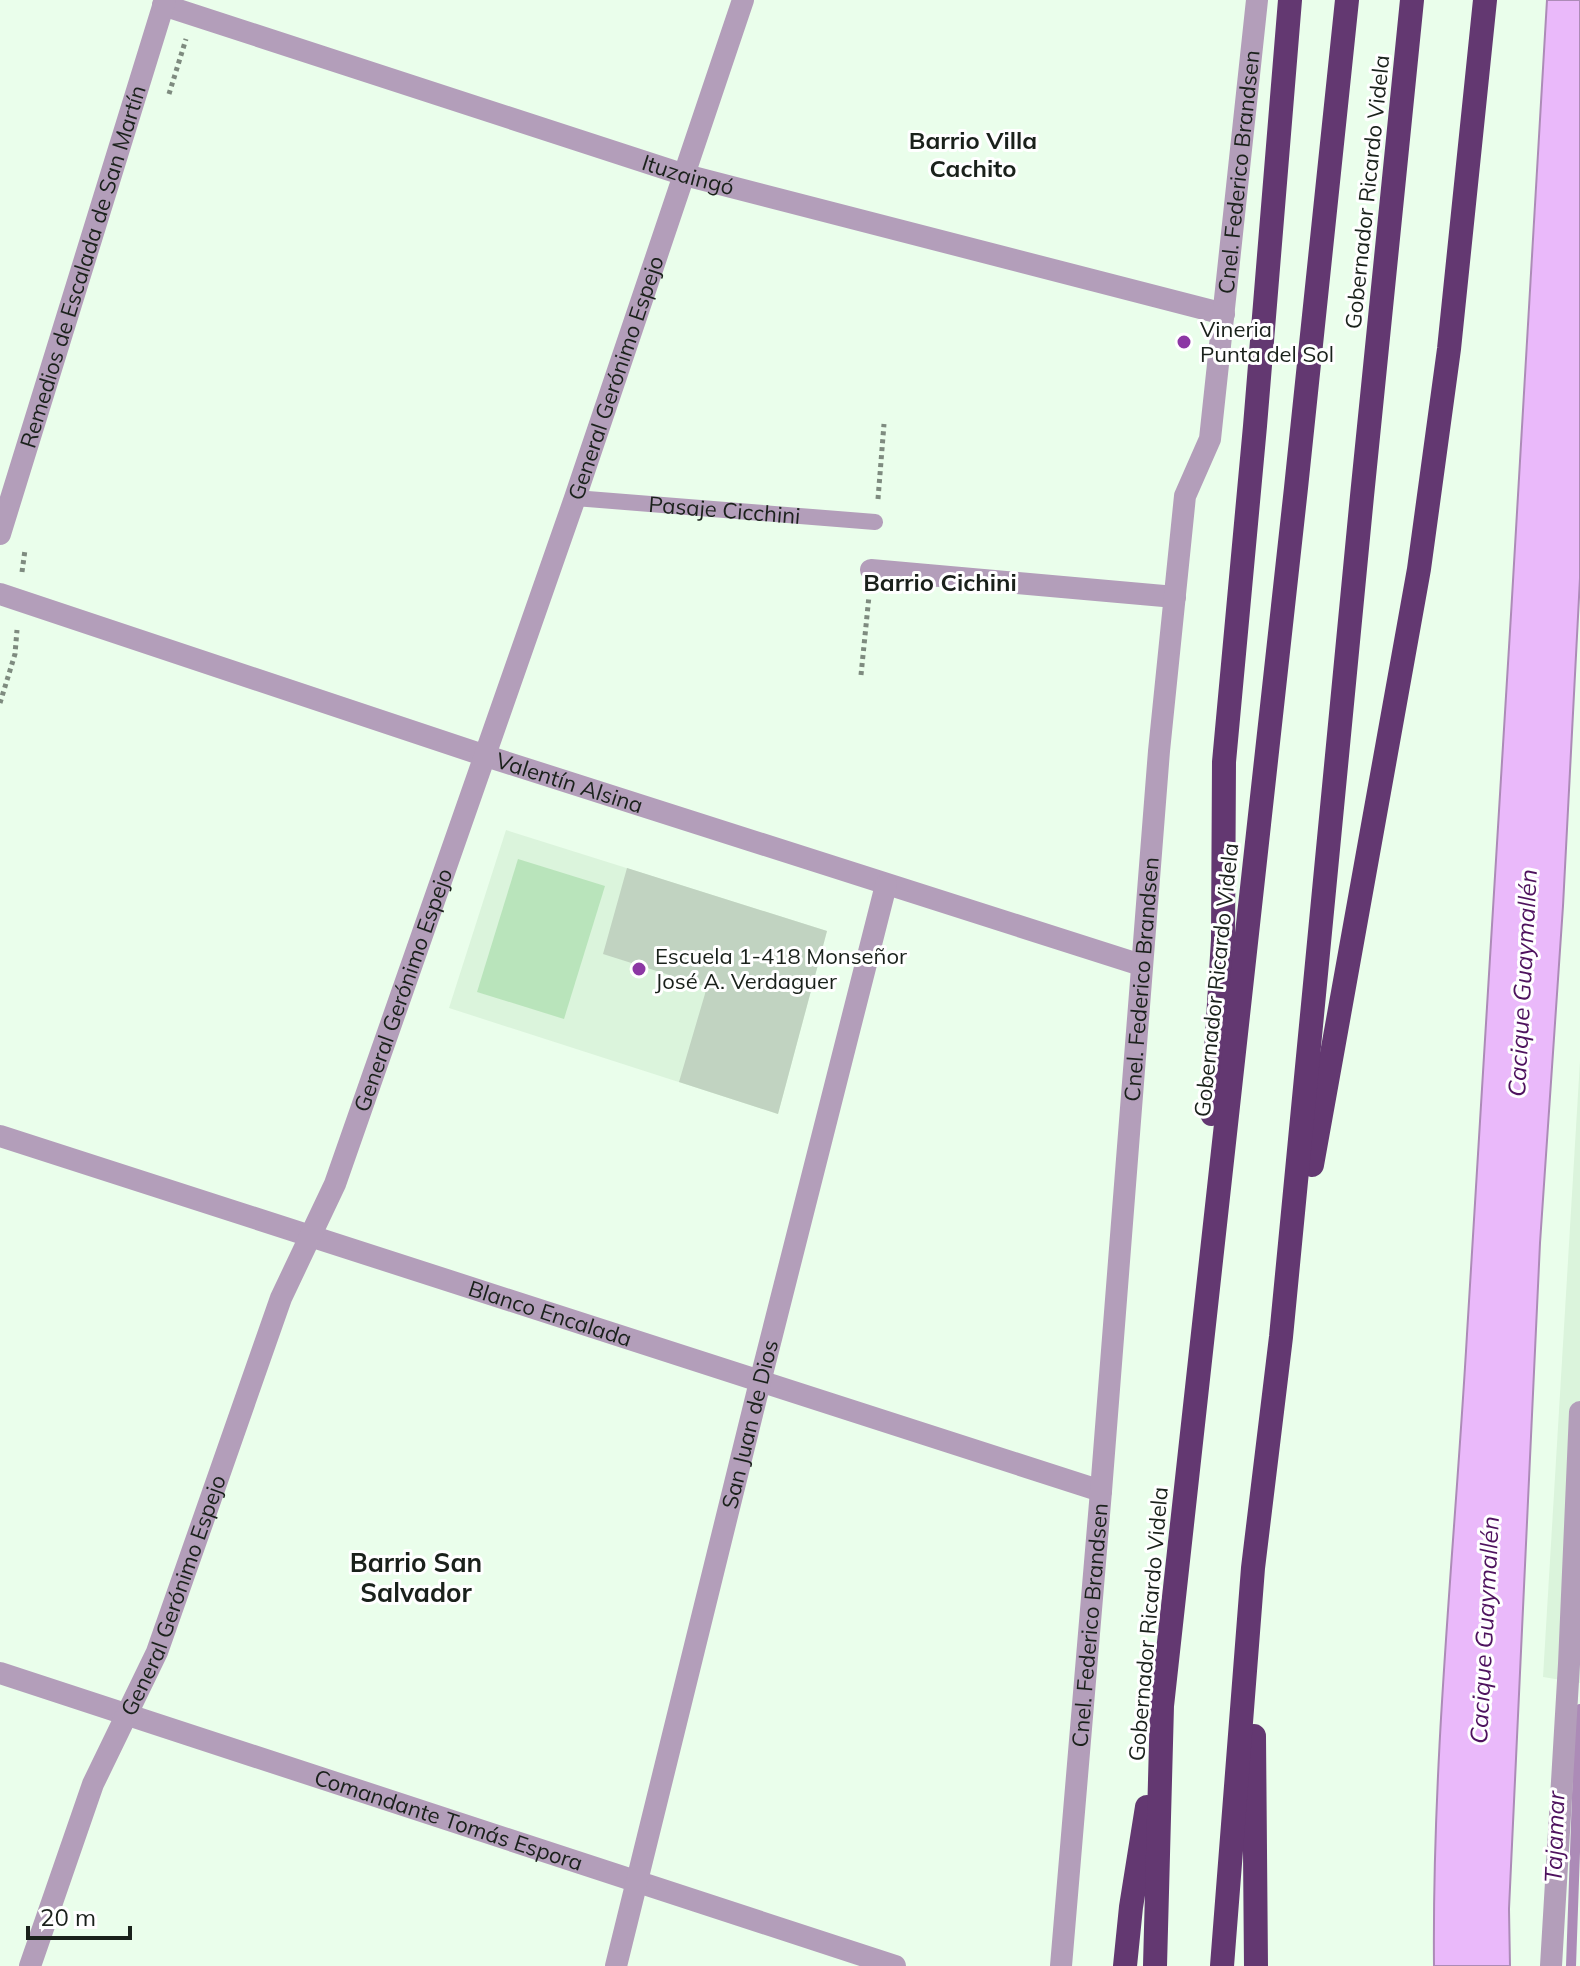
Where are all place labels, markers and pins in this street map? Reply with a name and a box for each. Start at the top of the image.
place label: Vineria Punta del Sol [1200,315,1334,368]
marker: Vineria Punta del Sol [1175,333,1193,351]
place label: Escuela 1-418 Monseñor José A. Verdaguer [655,942,907,995]
marker: Escuela 1-418 Monseñor José A. Verdaguer [630,960,648,978]

